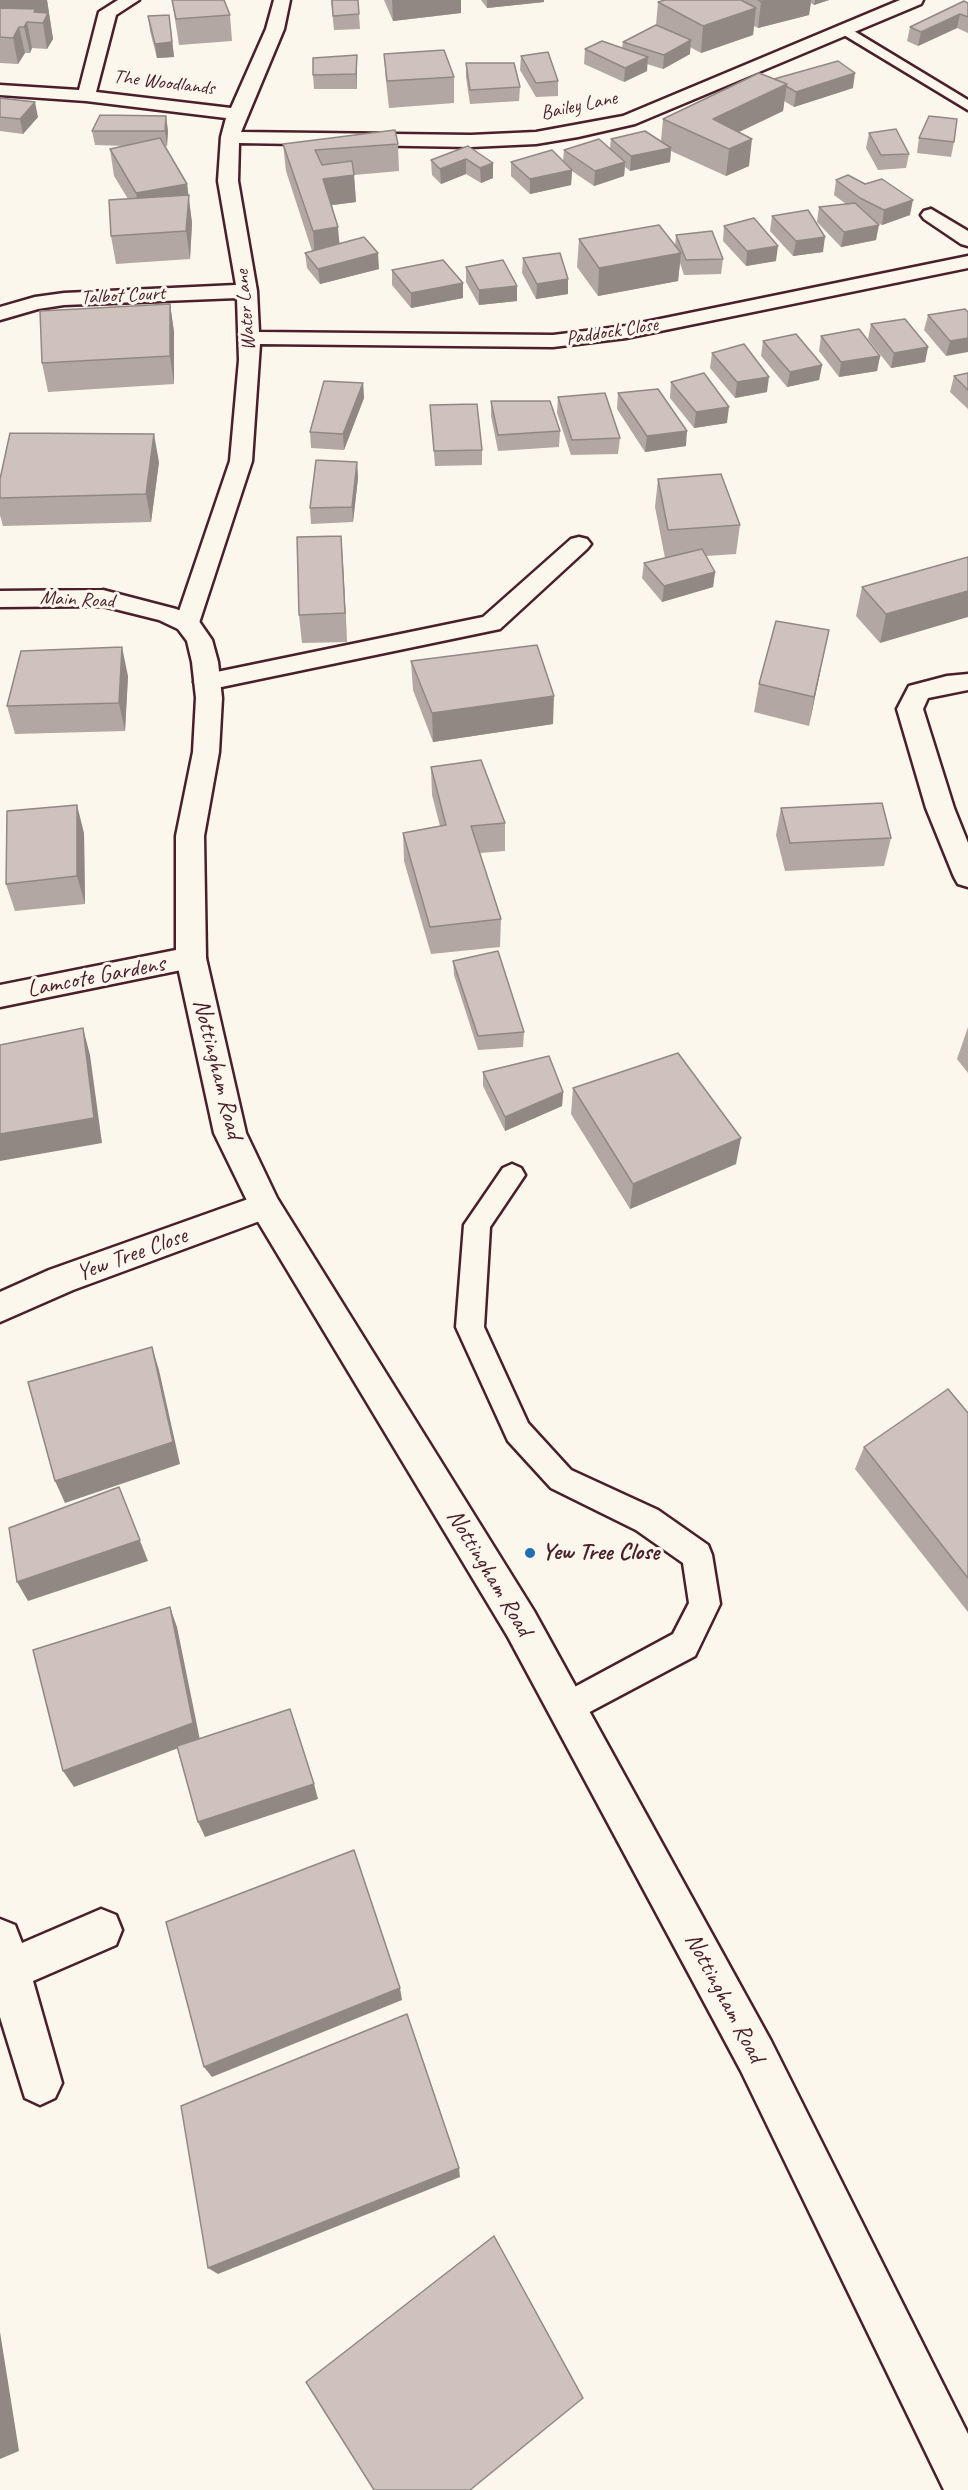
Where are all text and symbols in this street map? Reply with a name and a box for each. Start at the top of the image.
street label: The Woodlands [112,65,216,101]
street label: Bailey Lane [539,86,619,126]
street label: Water Lane [231,269,261,351]
street label: Talbot Court [80,282,166,310]
street label: Paddock Close [564,313,660,351]
street label: Main Road [39,586,115,614]
street label: Lamcote Gardens [25,950,167,1004]
street label: Nottingham Road [186,996,248,1142]
street label: Yew Tree Close [73,1222,191,1288]
street label: Nottingham Road [440,1504,538,1642]
place label: Yew Tree Close [542,1539,659,1567]
marker: Yew Tree Close [523,1546,537,1560]
street label: Nottingham Road [678,1928,770,2068]

